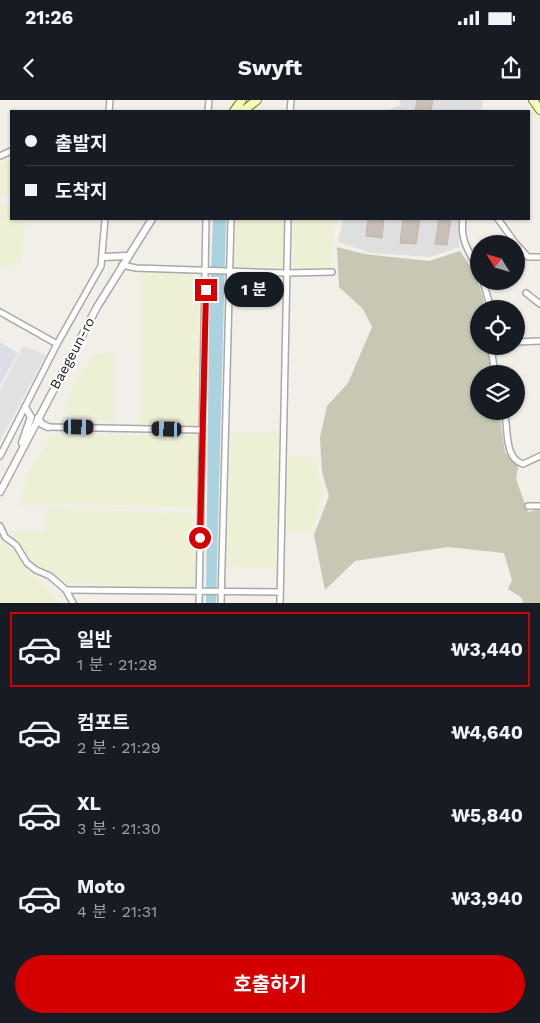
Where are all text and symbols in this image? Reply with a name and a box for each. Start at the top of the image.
text: 21:26 [25,6,73,29]
icon: back [15,54,43,82]
icon: share [497,54,525,82]
text: Swyft [238,55,302,80]
text: 출발지 [55,132,107,155]
text: 도착지 [55,180,107,203]
north arrow [470,235,525,290]
map controls [470,235,525,420]
callout: 1 분 [224,272,284,308]
route end [195,279,217,301]
text: 1 분 [241,280,267,299]
button: locate [470,300,525,355]
street label: Baegeun-ro [46,314,98,392]
button: layers [470,365,525,420]
car [63,419,94,435]
car [151,421,182,437]
route start [189,527,211,549]
icon: car [17,627,62,672]
text: 일반 [77,628,112,651]
text: ₩3,440 [451,638,523,661]
text: 1 분 · 21:28 [77,655,157,674]
icon: car [17,710,62,755]
text: 컴포트 [77,711,129,734]
text: ₩4,640 [451,721,523,744]
text: 2 분 · 21:29 [77,738,161,757]
text: XL [77,792,101,815]
icon: car [17,793,62,838]
text: ₩5,840 [451,804,523,827]
text: 3 분 · 21:30 [77,819,161,838]
text: Moto [77,875,125,898]
icon: car [17,876,62,921]
text: ₩3,940 [451,887,523,910]
text: 4 분 · 21:31 [77,902,157,921]
button: 호출하기 [15,955,525,1013]

